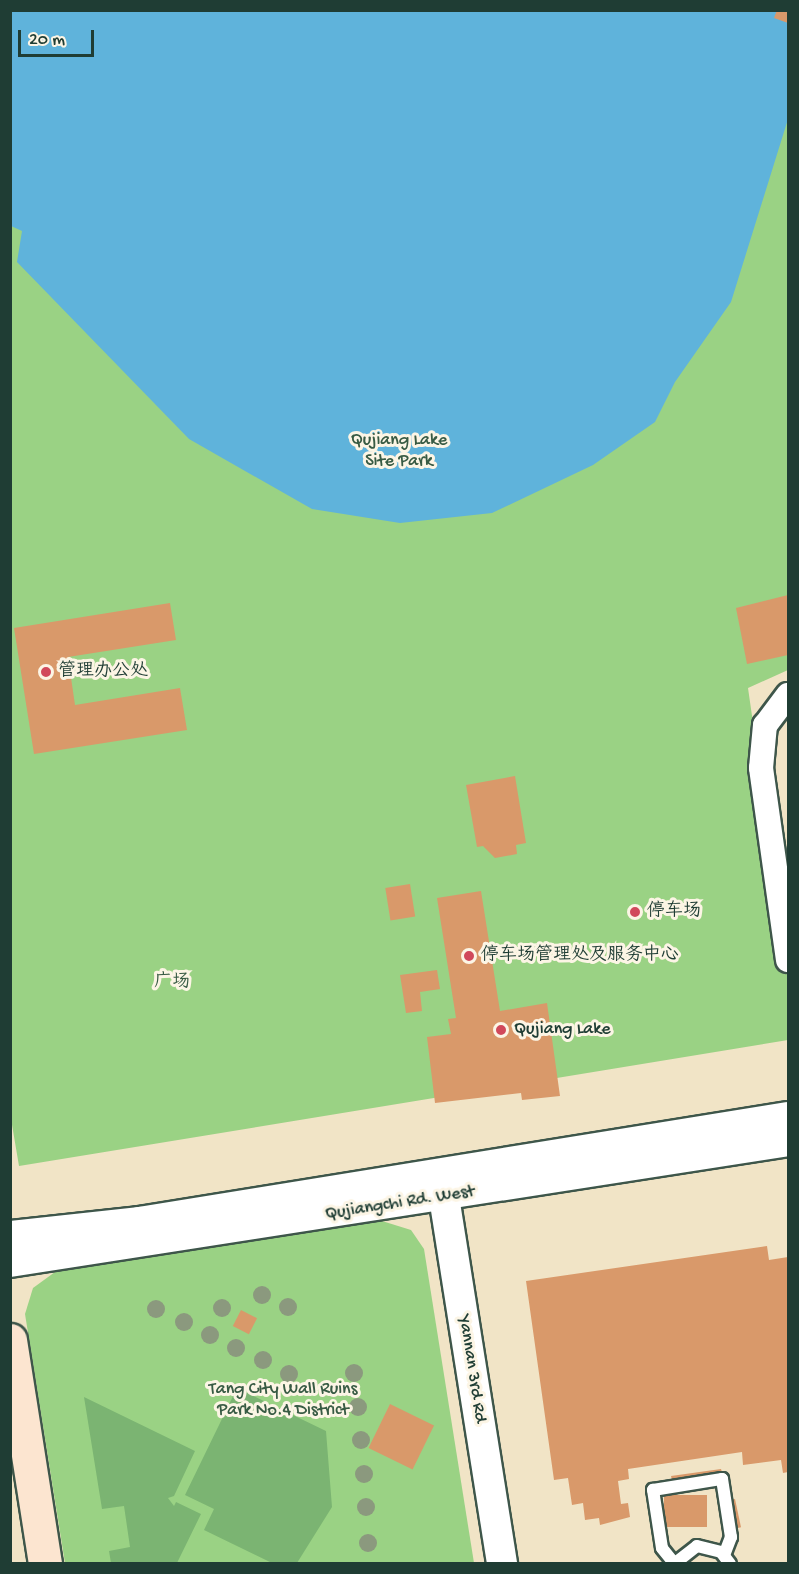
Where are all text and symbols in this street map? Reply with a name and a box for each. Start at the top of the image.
scale bar [21,18,98,56]
text: 20 m [29,30,65,51]
park label: Qujiang Lake Site Park [351,431,447,474]
place label: 管理办公处 [58,661,148,683]
marker: 管理办公处 [39,665,53,679]
place label: 停车场 [647,901,701,923]
marker: 停车场 [628,905,642,919]
place label: 停车场管理处及服务中心 [481,945,679,967]
marker: 停车场管理处及服务中心 [462,949,476,963]
park label: 广场 [154,972,190,994]
place label: Qujiang Lake [514,1019,611,1041]
marker: Qujiang Lake [492,1021,510,1039]
street label: Qujiangchi Rd. West [324,1182,476,1226]
street label: Yannan 3rd Rd [452,1314,490,1424]
park label: Tang City Wall Ruins Park No.4 District [209,1380,357,1422]

